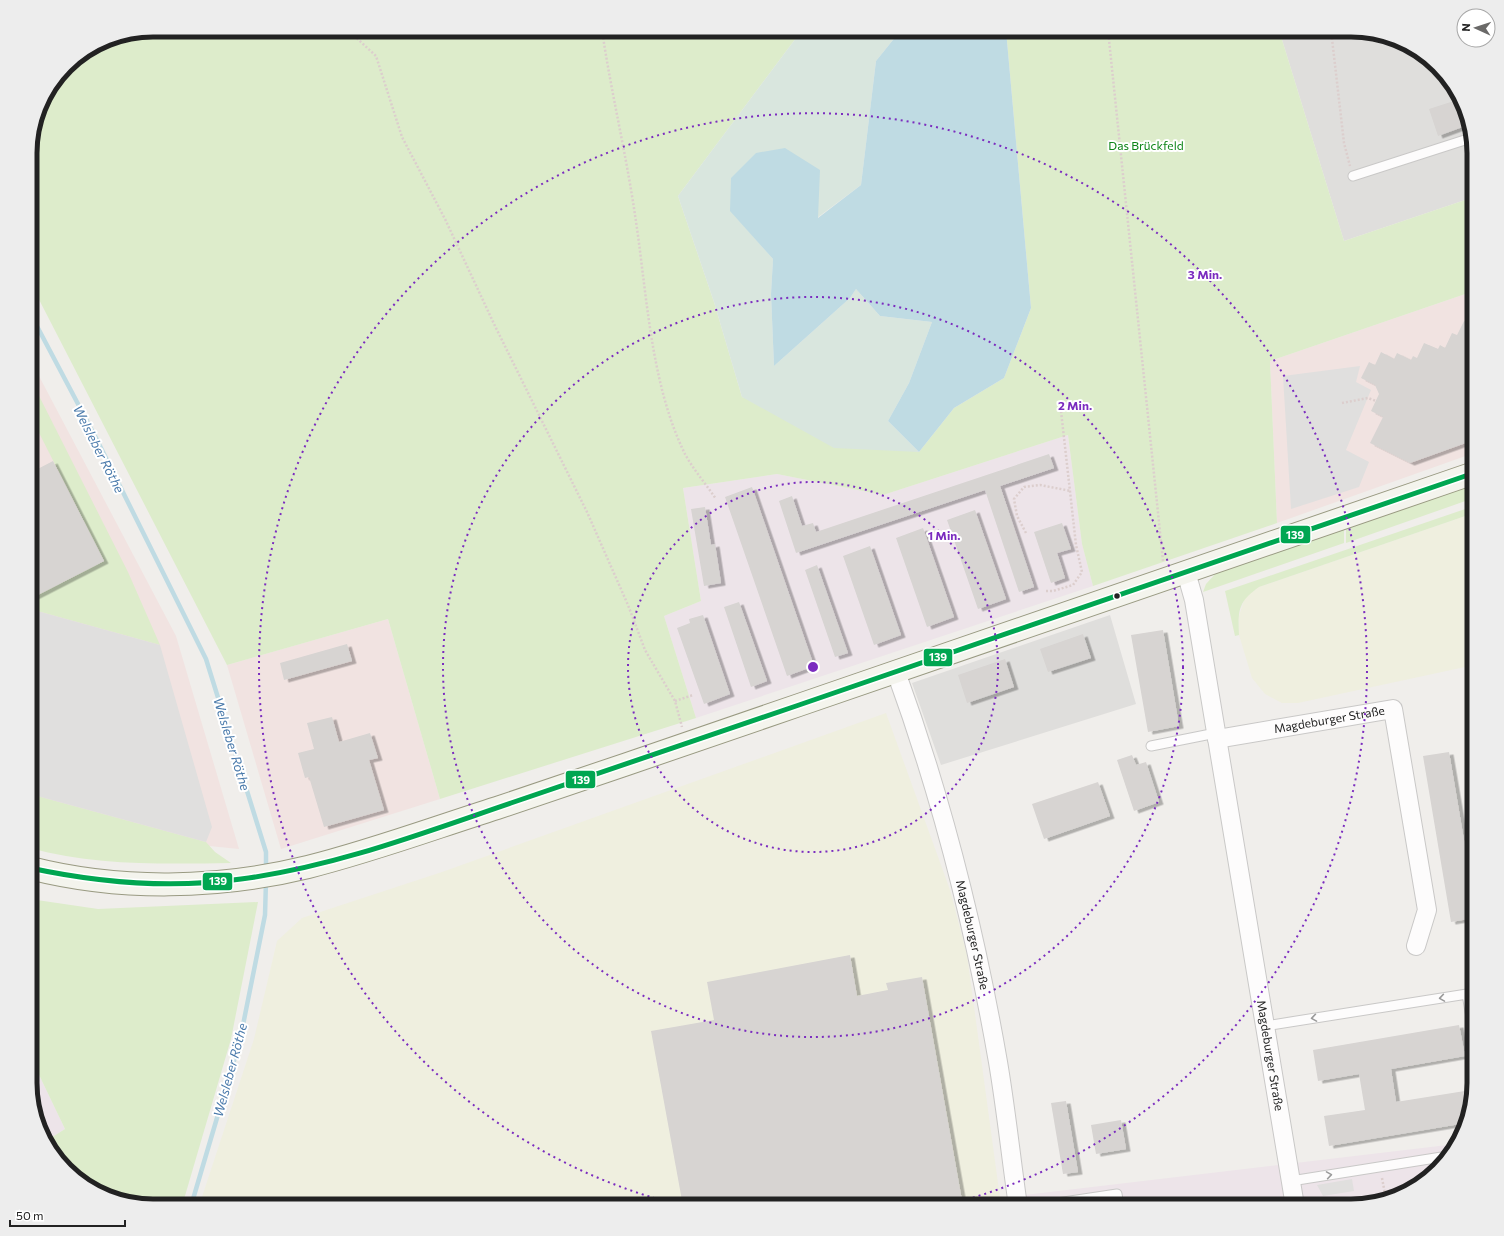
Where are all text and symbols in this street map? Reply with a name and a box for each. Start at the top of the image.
north arrow [1456,8,1496,48]
text: N [1459,23,1472,32]
park label: Das Brückfeld [1108,138,1184,152]
text: 3 Min. [1188,267,1222,281]
text: 2 Min. [1058,398,1092,412]
water label: Welsleber Röthe [70,402,128,496]
line badge: 139 [1280,525,1311,544]
text: 1 Min. [928,528,960,542]
text: 139 [1286,528,1304,541]
unlabelled marker [1112,591,1122,601]
line badge: 139 [923,648,953,667]
text: 139 [929,650,947,663]
centre of rings [806,660,820,674]
water label: Welsleber Röthe [210,696,254,793]
street label: Magdeburger Straße [1273,703,1386,735]
line badge: 139 [565,770,596,789]
text: 139 [572,773,590,786]
line badge: 139 [202,872,233,891]
text: 139 [209,874,227,887]
street label: Magdeburger Straße [954,878,992,991]
one-way arrow [1439,993,1445,1002]
street label: Magdeburger Straße [1255,999,1287,1112]
one-way arrow [1310,1013,1317,1022]
water label: Welsleber Röthe [210,1021,250,1119]
one-way arrow [1326,1171,1333,1180]
scale bar [10,1202,125,1228]
text: 50 m [16,1208,44,1222]

